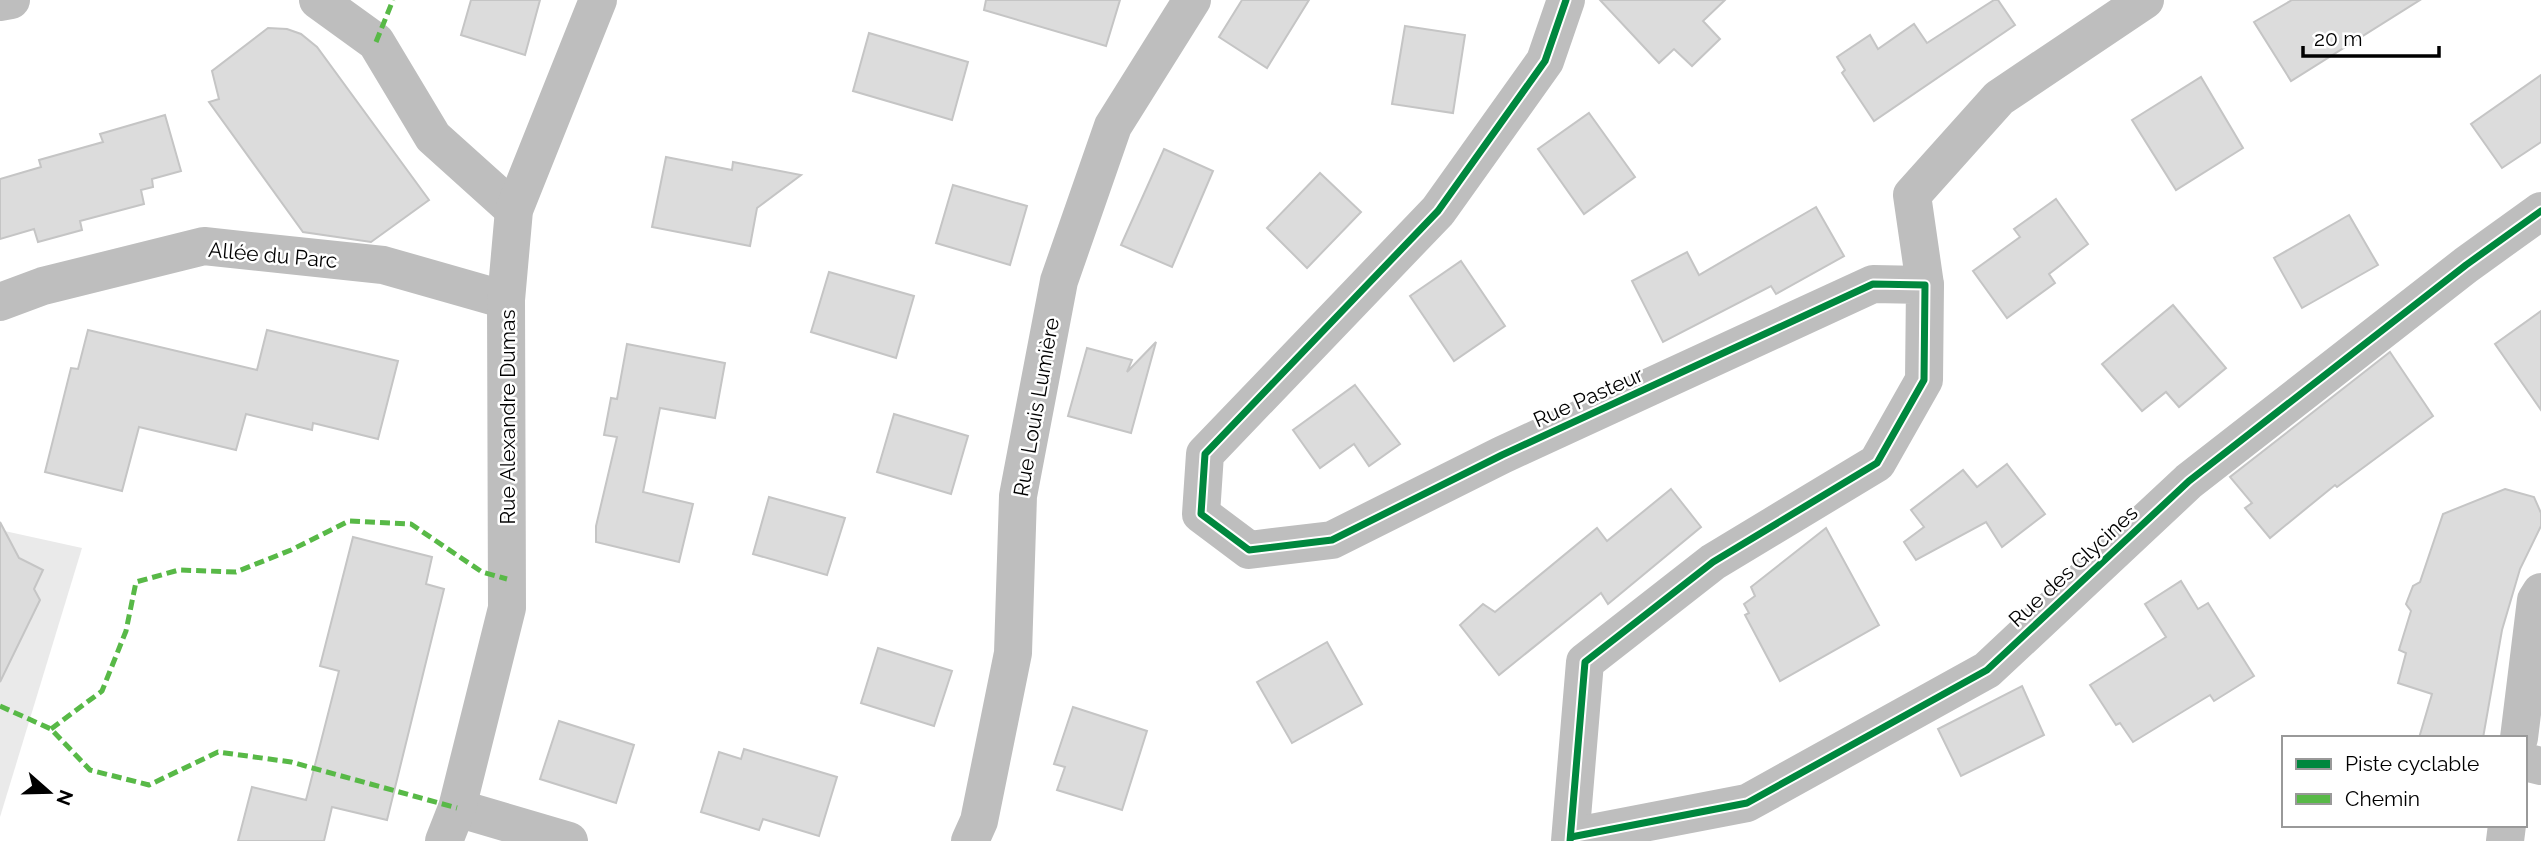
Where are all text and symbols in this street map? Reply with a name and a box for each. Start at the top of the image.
scale bar [2303,14,2440,58]
text: 20 m [2314,26,2362,51]
street label: Allée du Parc [207,237,339,273]
street label: Rue Alexandre Dumas [495,309,520,525]
street label: Rue Louis Lumière [1008,316,1064,498]
street label: Rue Pasteur [1529,361,1647,432]
street label: Rue des Glycines [2003,500,2143,632]
legend [2282,736,2527,827]
text: Piste cyclable [2345,751,2479,776]
north arrow [14,757,84,827]
text: Chemin [2345,786,2420,811]
text: N [52,787,78,808]

